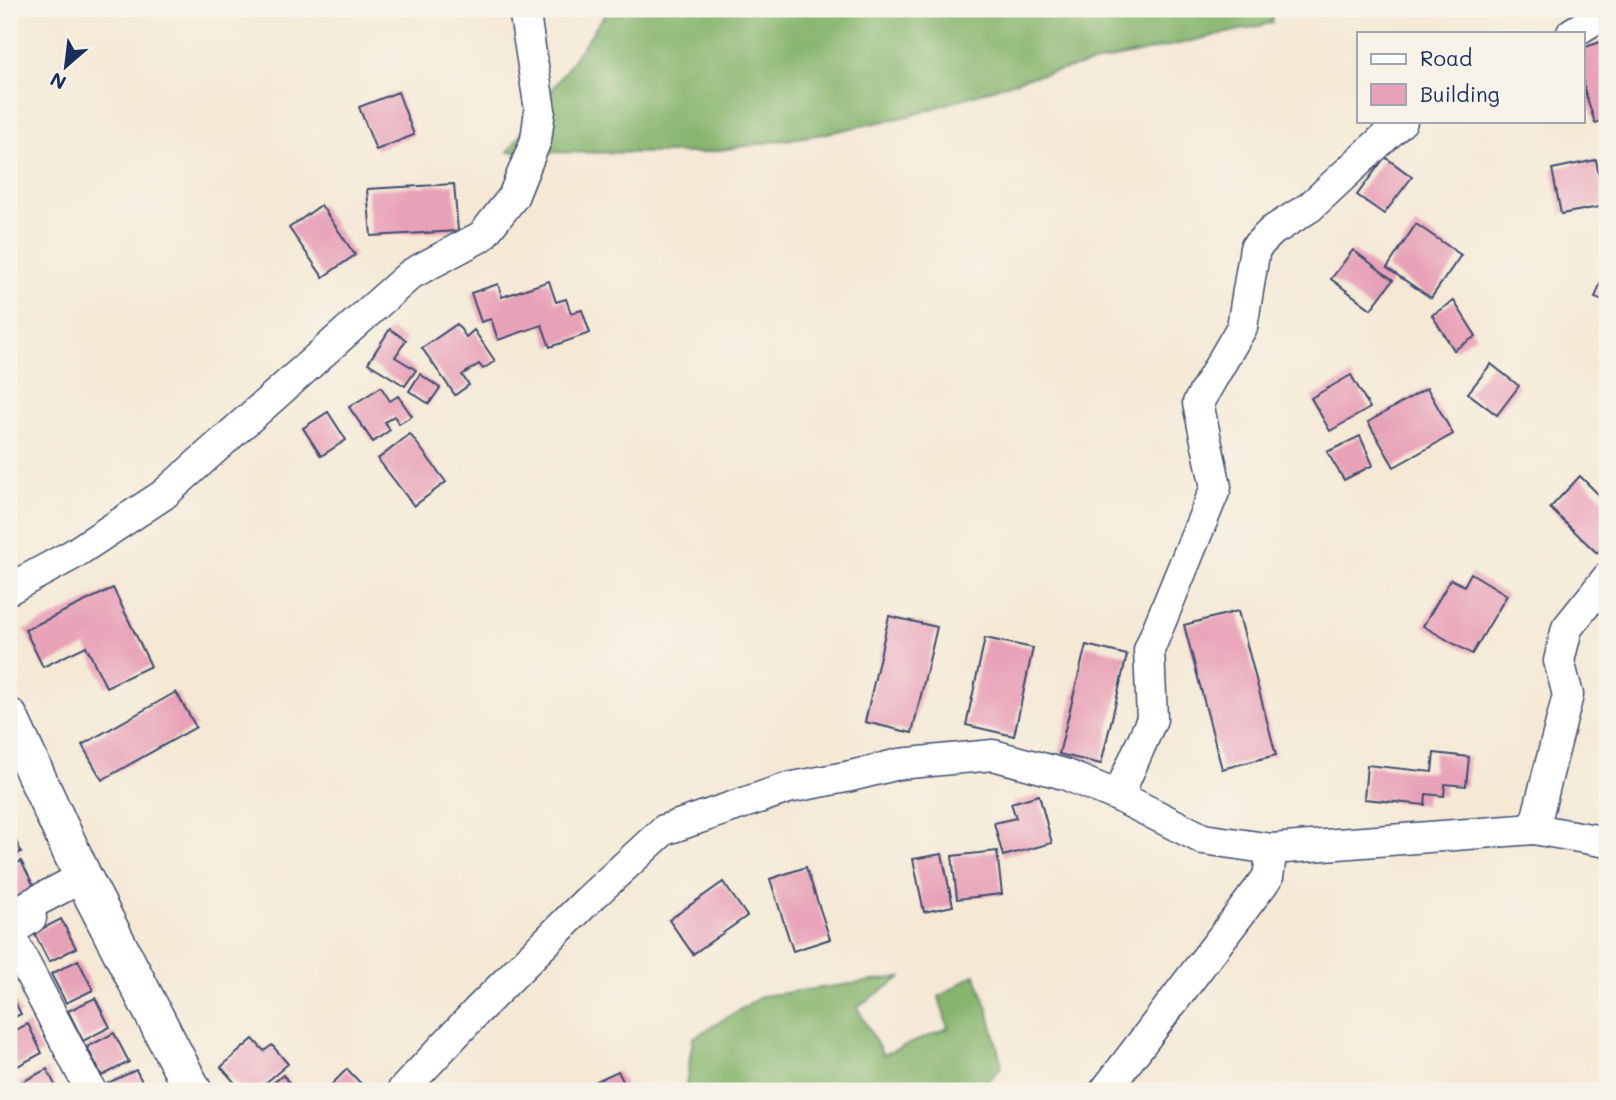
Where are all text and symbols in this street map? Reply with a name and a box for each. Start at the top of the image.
north arrow [32,32,102,102]
legend [1357,32,1584,122]
text: Road [1420,44,1472,71]
text: N [46,67,70,96]
text: Building [1420,80,1500,107]

